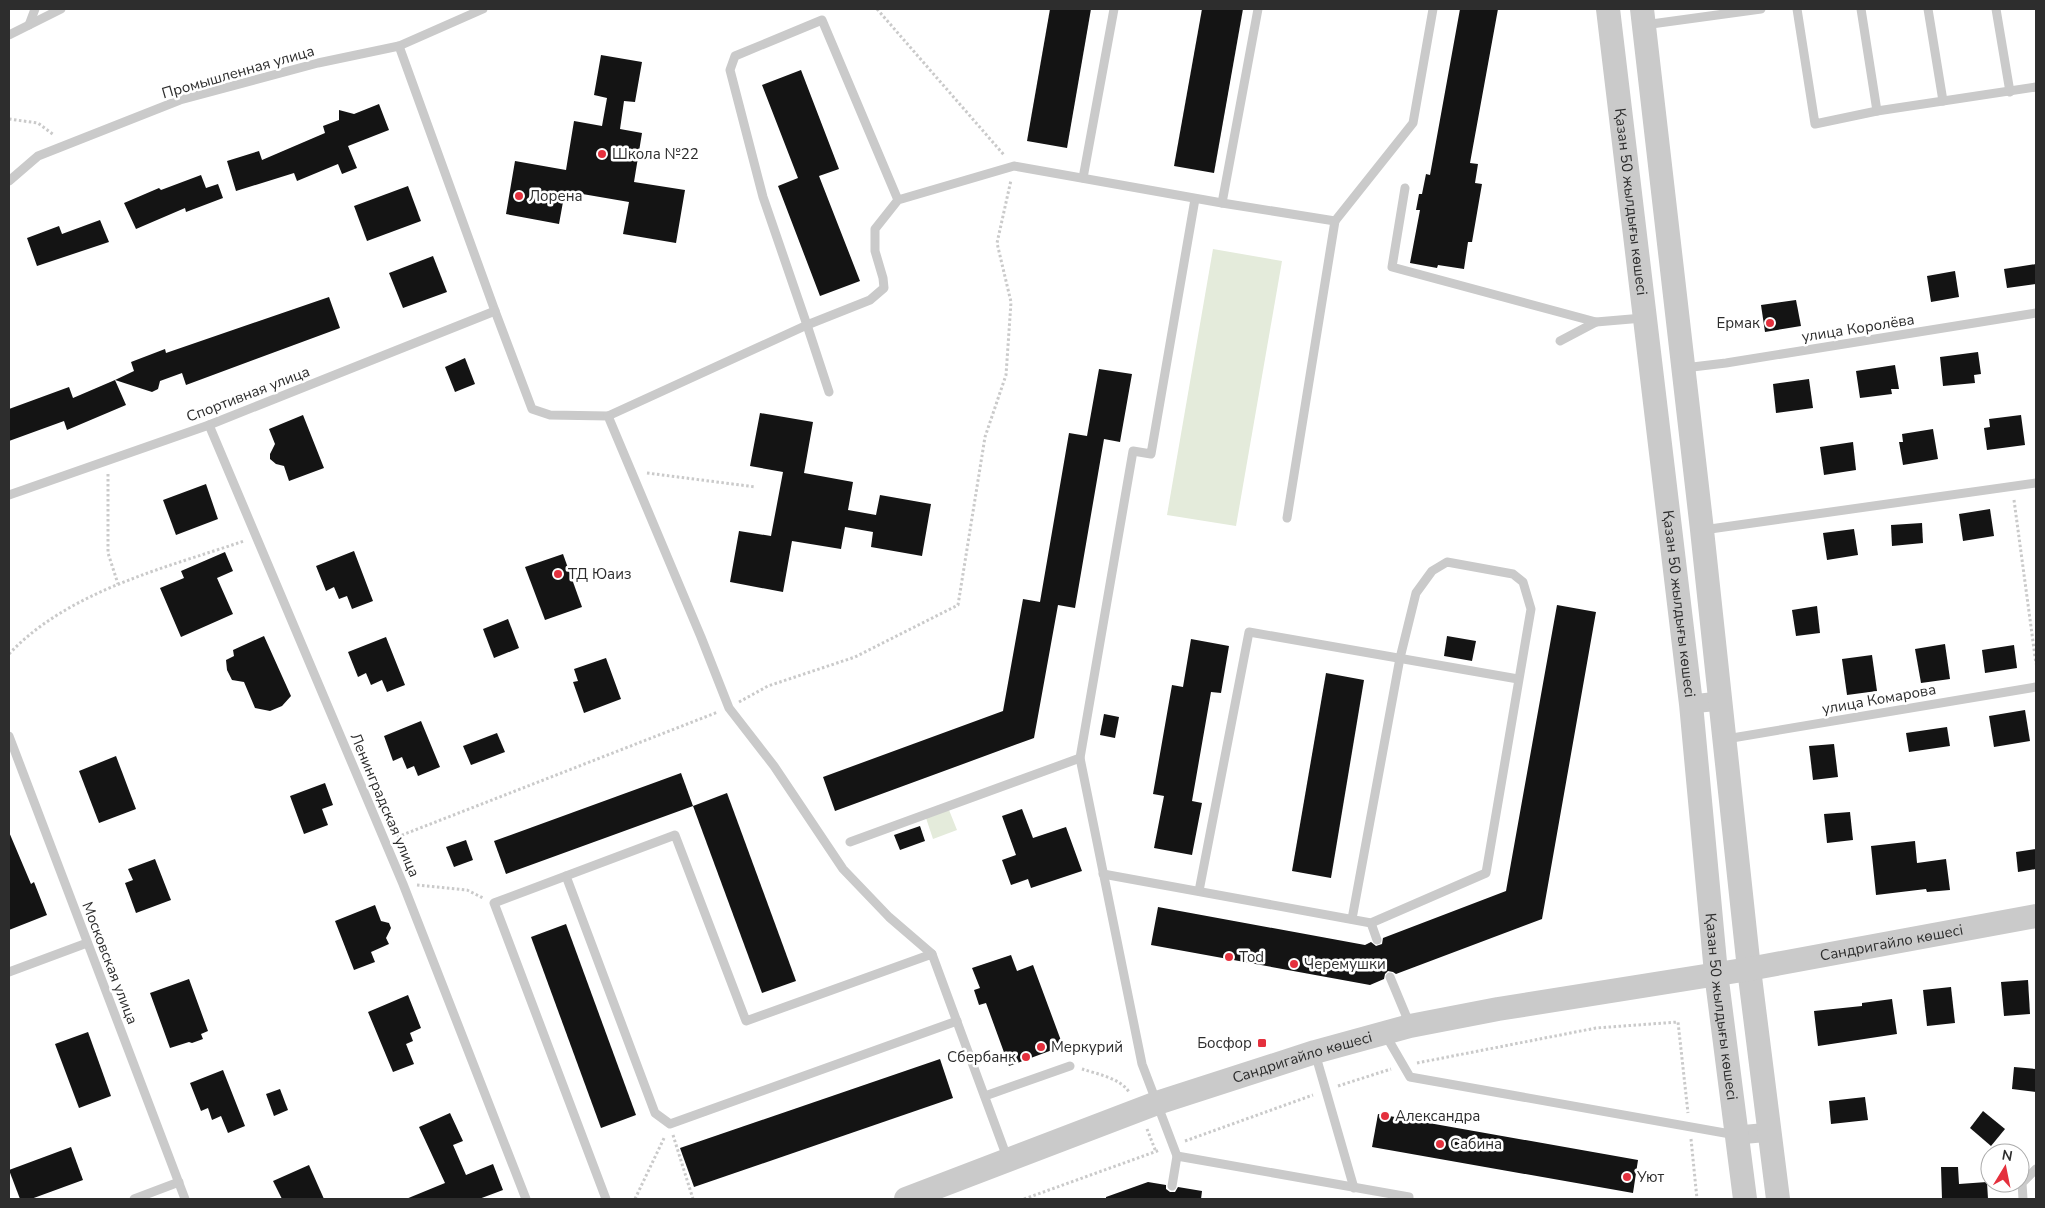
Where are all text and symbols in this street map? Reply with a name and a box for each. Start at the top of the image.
street label: Промышленная улица [159,41,317,103]
street label: Қазан 50 жылдығы көшесі [1610,107,1652,296]
place label: Школа №22 [612,144,699,164]
marker: Школа №22 [596,148,608,160]
place label: Лорена [529,186,583,206]
marker: Лорена [513,190,525,202]
street label: улица Королёва [1800,309,1916,347]
place label: Ермак [1716,313,1760,333]
marker: Ермак [1764,317,1776,329]
street label: Спортивная улица [183,361,313,427]
street label: Қазан 50 жылдығы көшесі [1658,509,1700,698]
place label: ТД Юаиз [568,564,631,584]
marker: ТД Юаиз [552,568,564,580]
street label: улица Комарова [1820,679,1938,719]
street label: Ленинградская улица [346,730,424,880]
street label: Московская улица [77,899,143,1027]
street label: Қазан 50 жылдығы көшесі [1700,912,1742,1101]
street label: Сандригайло көшесі [1818,920,1965,966]
place label: Tod [1239,947,1264,967]
marker: Tod [1223,951,1235,963]
place label: Черемушки [1304,954,1386,974]
marker: Черемушки [1288,958,1300,970]
street label: Сандригайло көшесі [1230,1027,1374,1088]
place label: Босфор [1197,1033,1252,1053]
place label: Меркурий [1051,1037,1123,1057]
marker: Босфор [1256,1037,1268,1049]
marker: Меркурий [1035,1041,1047,1053]
place label: Сбербанк [947,1047,1016,1067]
marker: Сбербанк [1020,1051,1032,1063]
place label: Александра [1395,1106,1480,1126]
marker: Александра [1379,1110,1391,1122]
place label: Сабина [1450,1134,1502,1154]
marker: Сабина [1434,1138,1446,1150]
north arrow [1980,1143,2030,1193]
text: N [2000,1145,2014,1166]
place label: Уют [1636,1167,1664,1187]
marker: Уют [1621,1171,1633,1183]

